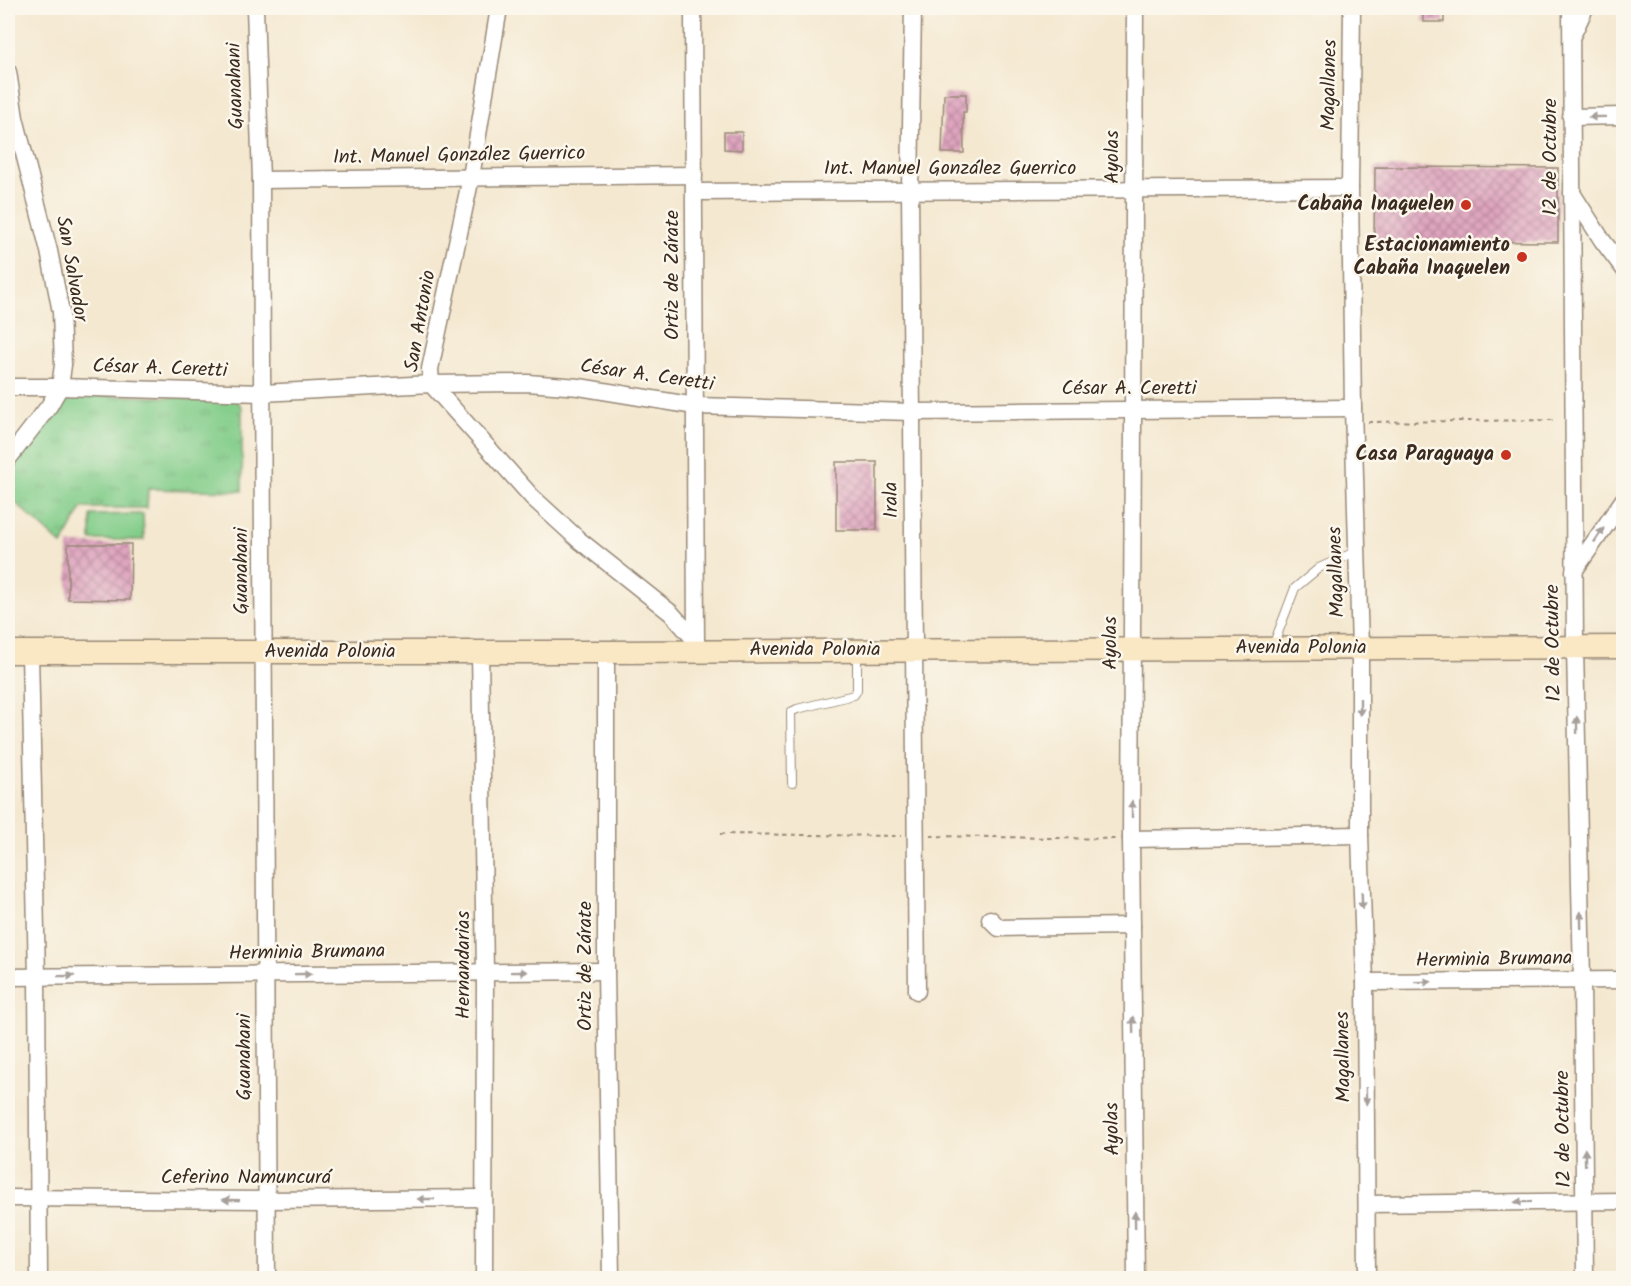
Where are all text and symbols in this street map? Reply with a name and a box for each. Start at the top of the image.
street label: Magallanes [1313,39,1347,131]
street label: Guanahani [218,41,254,130]
street label: 12 de Octubre [1535,98,1567,216]
one-way arrow [1588,112,1607,121]
street label: Ayolas [1097,130,1129,184]
street label: Int. Manuel González Guerrico [333,138,585,174]
street label: Int. Manuel González Guerrico [824,153,1076,185]
place label: Cabaña Inaquelen [1298,189,1454,221]
marker: Cabaña Inaquelen [1459,198,1473,212]
street label: Ortiz de Zárate [657,210,689,340]
street label: San Salvador [46,214,96,326]
place label: Estacionamiento Cabaña Inaquelen [1354,230,1510,285]
marker: Estacionamiento Cabaña Inaquelen [1515,250,1529,264]
street label: San Antonio [396,268,446,374]
street label: César A. Ceretti [92,351,229,387]
street label: César A. Ceretti [578,351,717,401]
street label: César A. Ceretti [1061,373,1198,405]
place label: Casa Paraguaya [1355,439,1494,471]
marker: Casa Paraguaya [1499,448,1513,462]
street label: Irala [876,481,908,519]
street label: Magallanes [1319,525,1355,618]
street label: Guanahani [226,526,258,614]
one-way arrow [1593,527,1604,543]
street label: 12 de Octubre [1537,584,1571,702]
street label: Ayolas [1095,616,1127,670]
street label: Avenida Polonia [1235,632,1367,664]
street label: Avenida Polonia [749,634,881,666]
street label: Avenida Polonia [264,636,396,668]
one-way arrow [1355,697,1365,716]
one-way arrow [1572,716,1581,735]
one-way arrow [1127,800,1137,819]
one-way arrow [1357,892,1367,911]
street label: Ortiz de Zárate [570,901,602,1031]
street label: Hernandarias [448,910,480,1019]
one-way arrow [1576,911,1586,930]
street label: Herminia Brumana [228,936,386,970]
street label: Herminia Brumana [1415,943,1573,977]
one-way arrow [509,967,528,977]
one-way arrow [293,969,312,979]
one-way arrow [56,971,75,981]
one-way arrow [1414,977,1433,987]
street label: Magallanes [1327,1011,1361,1103]
street label: Guanahani [229,1012,261,1100]
one-way arrow [1128,1016,1138,1035]
street label: 12 de Octubre [1547,1070,1581,1188]
one-way arrow [1361,1087,1371,1106]
street label: Ayolas [1097,1102,1129,1156]
one-way arrow [1580,1148,1590,1167]
street label: Ceferino Namuncurá [161,1162,333,1194]
one-way arrow [416,1194,435,1204]
one-way arrow [221,1195,240,1205]
one-way arrow [1514,1197,1533,1207]
one-way arrow [1130,1211,1140,1230]

